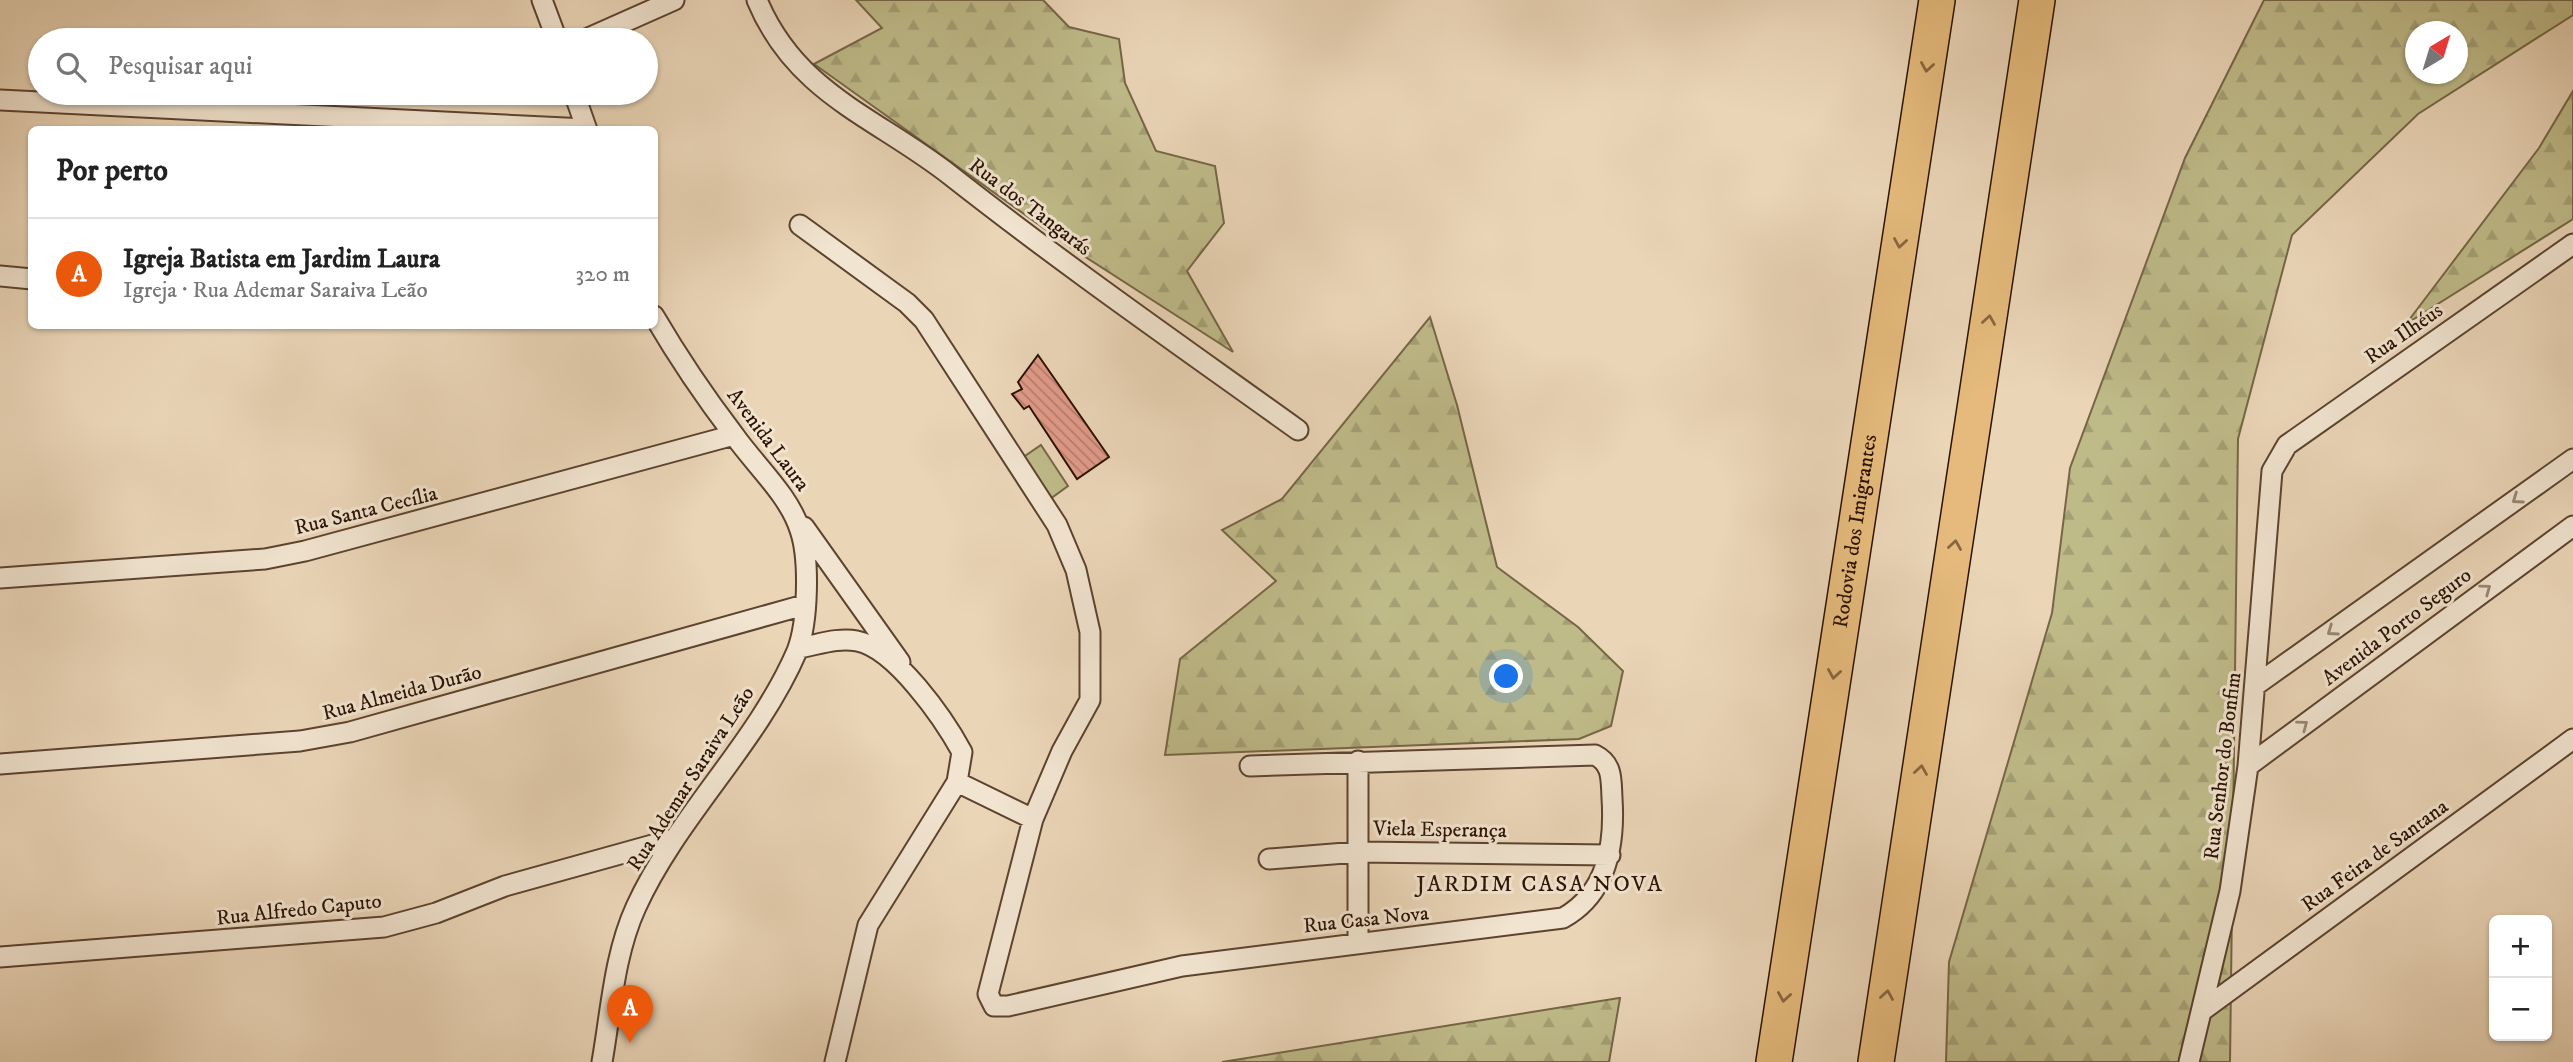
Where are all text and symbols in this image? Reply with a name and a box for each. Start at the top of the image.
north arrow [2405,21,2468,84]
search box [28,28,658,105]
icon: search [52,48,90,86]
text: Pesquisar aqui [108,50,252,83]
one-way arrow [1920,62,1935,73]
text: Por perto [56,153,168,190]
street label: Rua dos Tangarás [964,153,1096,261]
one-way arrow [1893,237,1908,249]
text: Igreja Batista em Jardim Laura [123,243,440,276]
text: A [72,260,86,289]
text: 320 m [576,260,630,289]
text: Igreja · Rua Ademar Saraiva Leão [123,276,428,305]
street label: Rua Ilhéus [2360,298,2448,370]
one-way arrow [1981,314,1996,326]
street label: Avenida Laura [721,383,815,497]
street label: Rodovia dos Imigrantes [1828,433,1883,630]
street label: Rua Santa Cecília [292,481,440,541]
one-way arrow [2512,491,2525,503]
one-way arrow [1947,539,1962,550]
street label: Avenida Porto Seguro [2317,562,2477,692]
one-way arrow [2478,585,2491,598]
one-way arrow [2327,623,2340,635]
street label: Rua Almeida Durão [320,659,484,727]
your location [1489,659,1523,693]
one-way arrow [1827,668,1842,680]
street label: Rua Senhor do Bonfim [2199,670,2247,861]
street label: Rua Ademar Saraiva Leão [622,682,760,876]
one-way arrow [2295,721,2308,733]
one-way arrow [1913,764,1928,775]
street label: Rua Feira de Santana [2296,794,2454,918]
street label: Viela Esperança [1372,816,1507,844]
district label: JARDIM CASA NOVA [1414,870,1664,899]
street label: Rua Alfredo Caputo [215,888,383,932]
street label: Rua Casa Nova [1302,900,1430,940]
map controls [2489,915,2552,1041]
button: + [2489,915,2552,978]
button: − [2489,978,2552,1041]
pin: A [607,985,653,1043]
one-way arrow [1879,989,1894,1000]
one-way arrow [1777,991,1792,1003]

